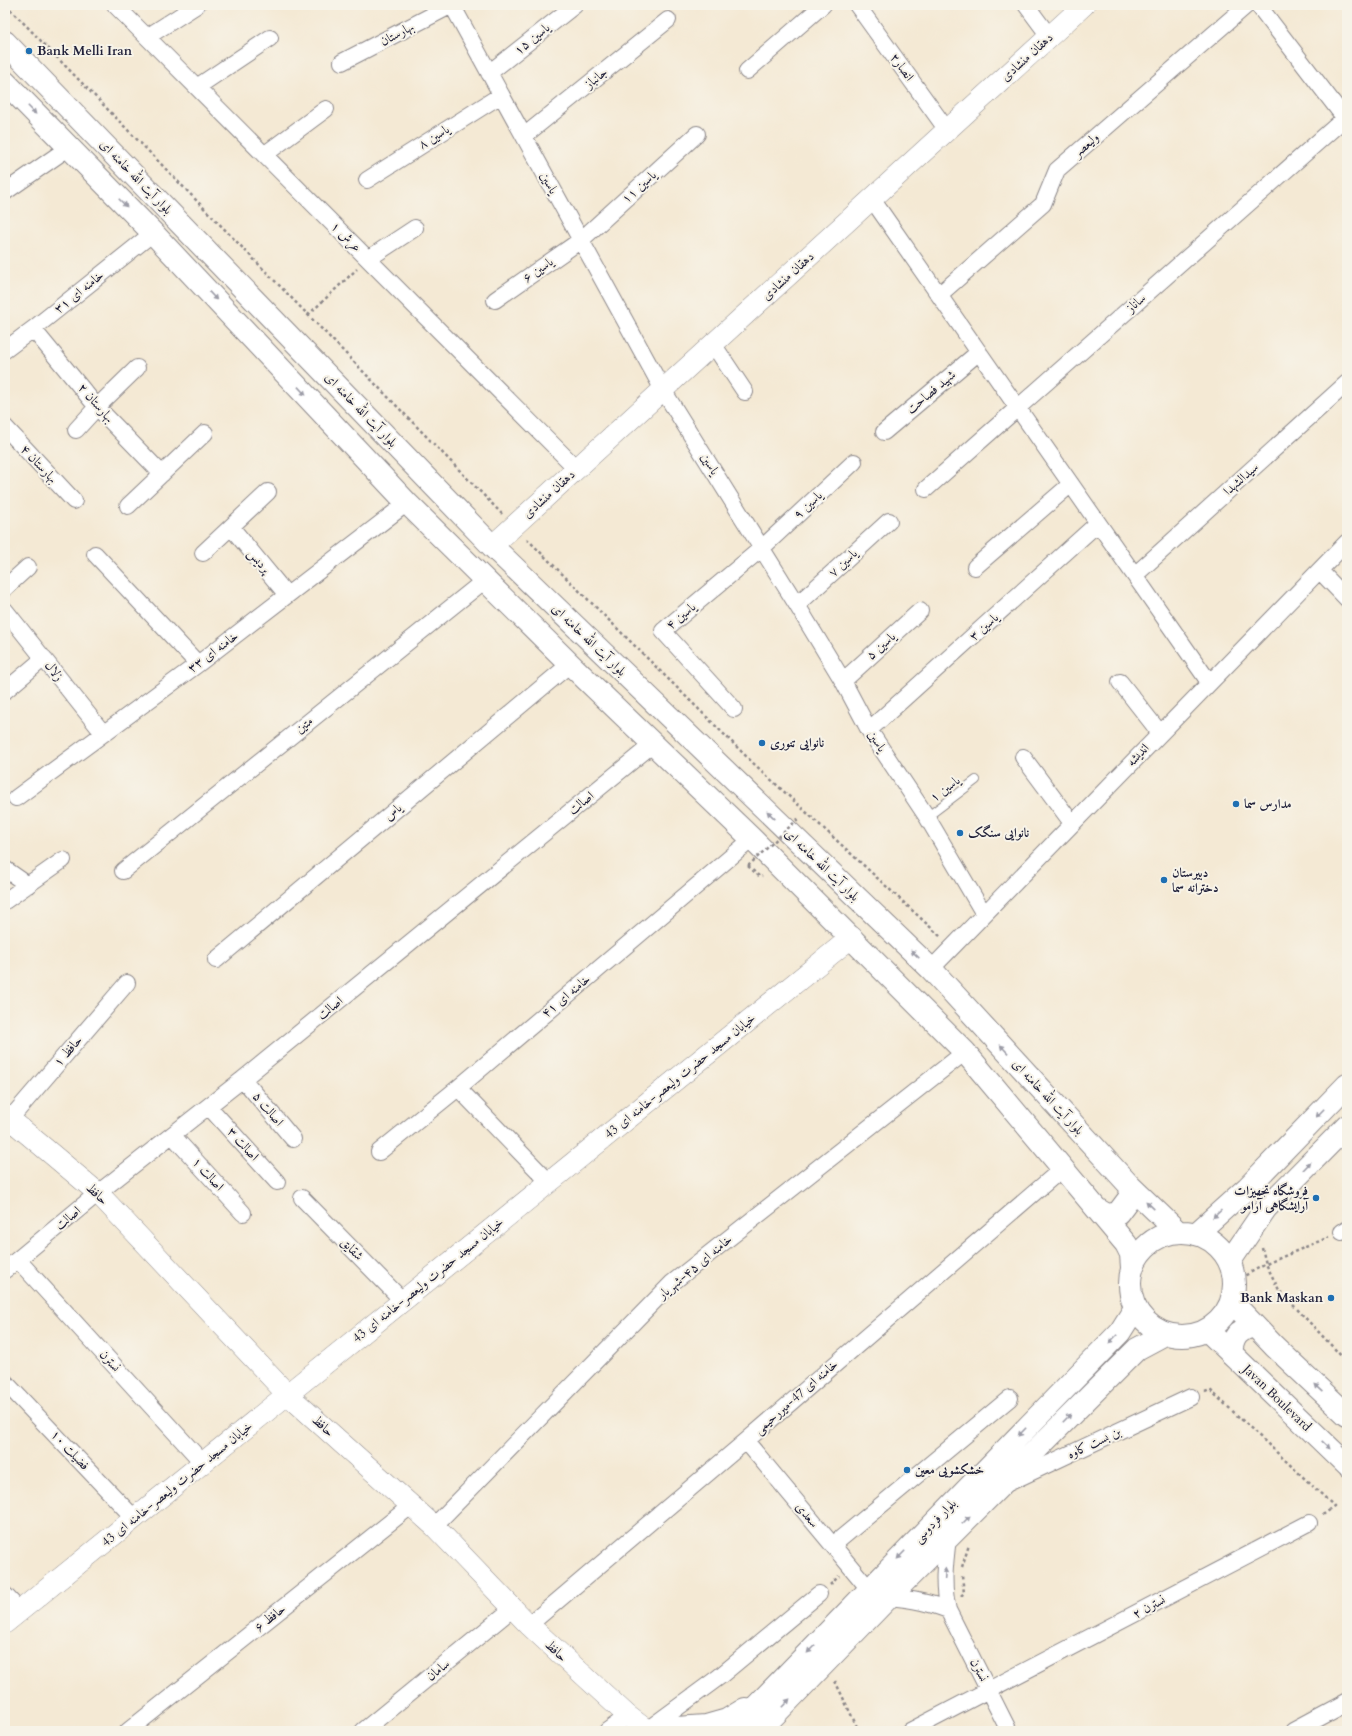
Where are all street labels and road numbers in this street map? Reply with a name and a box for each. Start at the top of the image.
street label: بهارستان [377,18,417,50]
street label: یاسین ۱۵ [510,18,555,59]
street label: دهقان منشادی [997,29,1057,85]
street label: انصار۲ [886,49,918,85]
street label: جانباز [579,63,611,94]
street label: یاسین ۸ [415,120,454,154]
street label: ولیعصر [1068,129,1103,163]
street label: بلوار آیت الله خامنه ای [96,134,178,218]
street label: یاسین ۱۱ [618,165,662,208]
street label: یاسین [536,169,563,199]
street label: عرش ۱ [327,218,365,256]
street label: دهقان منشادی [758,248,818,304]
street label: یاسین ۶ [519,252,558,287]
street label: خامنه ای ۳۱ [50,266,108,318]
street label: ساناز [1121,289,1150,318]
street label: شهید فصاحت [902,366,960,418]
street label: بلوار آیت الله خامنه ای [321,367,403,451]
street label: بهارستان ۲ [74,379,118,427]
street label: بهارستان ۴ [16,441,62,487]
street label: یاسین [696,450,724,480]
street label: سیدالشهدا [1220,458,1262,500]
street label: دهقان منشادی [519,466,579,522]
street label: یاسین ۹ [789,486,828,523]
street label: یاسین ۷ [824,544,863,581]
street label: پردیس [243,545,276,579]
street label: یاسین ۴ [662,597,701,634]
street label: بلوار آیت الله خامنه ای [548,598,632,680]
street label: یاسین ۳ [965,608,1004,645]
street label: خامنه ای ۳۳ [184,627,242,677]
street label: یاسین ۵ [862,627,901,664]
street label: زلال [40,657,68,685]
street label: متین [291,712,317,738]
street label: یاسین [863,727,892,757]
street label: اندیشه [1123,739,1153,770]
street label: یاسین ۱ [926,771,965,806]
street label: اصالت [564,787,598,819]
street label: یاس [380,798,407,825]
street label: بلوار آیت الله خامنه ای [781,823,865,905]
street label: خامنه ای ۴۱ [538,970,594,1022]
street label: اصالت [313,992,347,1024]
street label: خیابان مسجد حضرت ولیعصر-خامنه ای 43 [601,1009,759,1143]
street label: حافظ ۱ [50,1032,87,1070]
street label: بلوار آیت الله خامنه ای [1008,1054,1089,1139]
street label: اصالت ۵ [248,1088,288,1130]
street label: اصالت ۳ [223,1123,263,1165]
street label: اصالت ۱ [188,1153,228,1195]
street label: حافظ [82,1179,112,1209]
street label: اصالت [51,1202,85,1234]
street label: خیابان مسجد حضرت ولیعصر-خامنه ای 43 [349,1213,507,1347]
street label: خامنه ای ۴۵-شهریار [652,1230,736,1305]
street label: شقایق [337,1234,367,1264]
street label: نسترن [95,1346,125,1376]
street label: خامنه ای 47-میررحیمی [750,1355,842,1438]
street label: Javan Boulevard [1237,1359,1315,1435]
street label: حافظ [308,1411,338,1441]
street label: خیابان مسجد حضرت ولیعصر-خامنه ای 43 [98,1417,256,1551]
street label: بن بست کاوه [1064,1422,1124,1463]
street label: فضیلت ۱۰ [47,1426,93,1474]
street label: بلوار فردوسی [910,1495,960,1547]
street label: سعدی [791,1498,823,1532]
street label: نسترن ۲ [1129,1591,1169,1623]
street label: حافظ ۶ [251,1600,290,1636]
street label: حافظ [541,1636,571,1666]
street label: سامان [422,1655,454,1685]
street label: نسترن [966,1655,992,1685]

